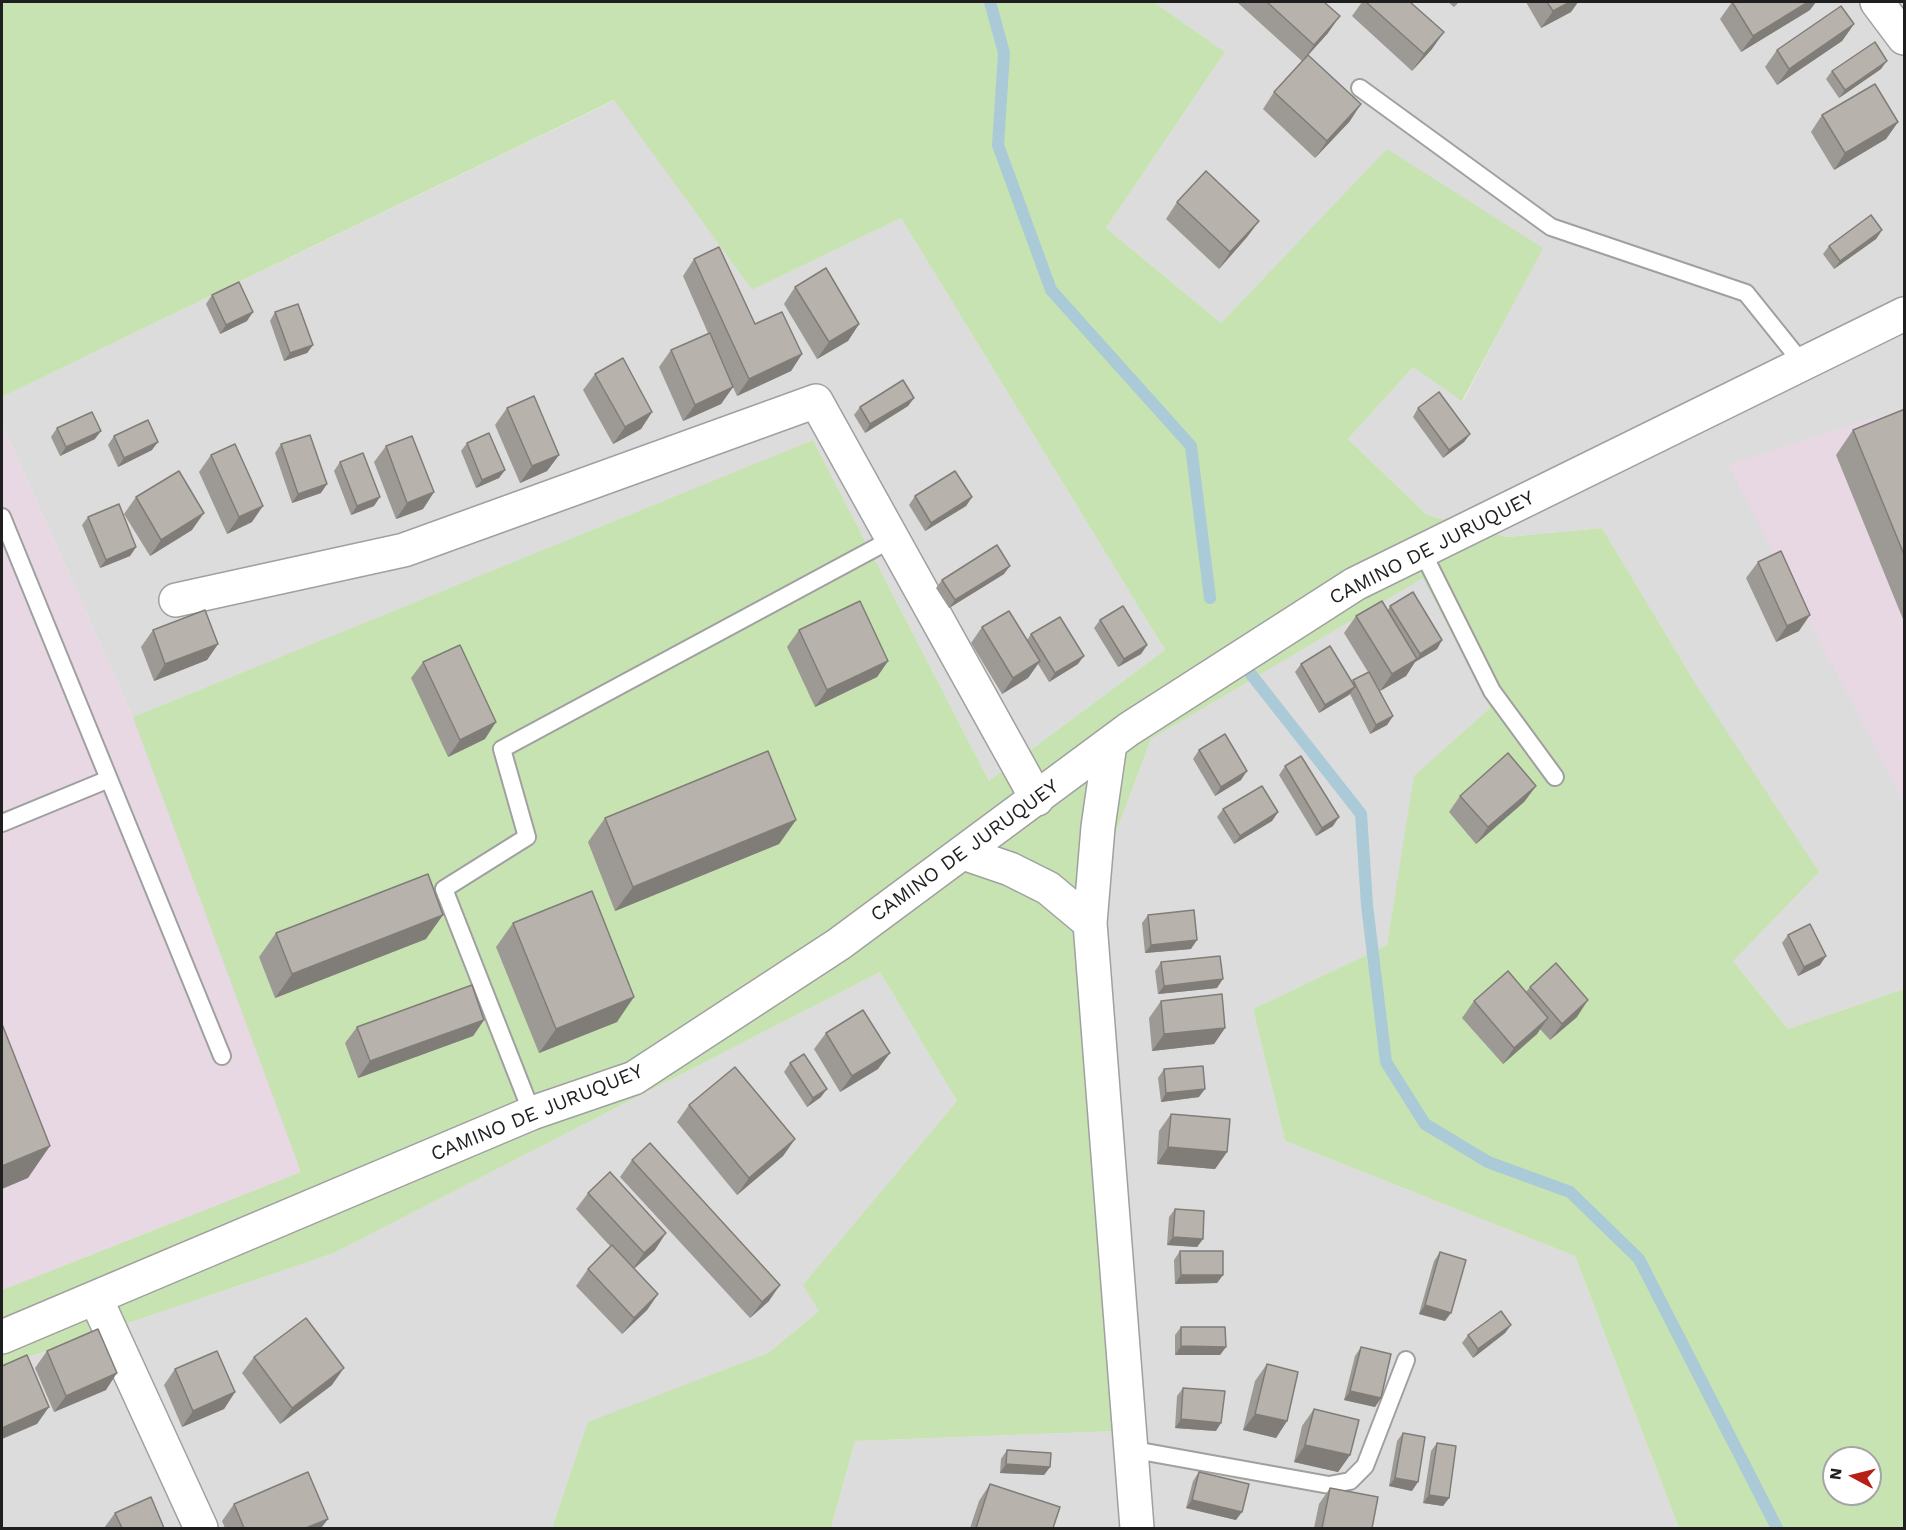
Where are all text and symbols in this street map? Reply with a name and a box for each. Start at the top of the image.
street label: CAMINO DE JURUQUEY [1326,486,1538,610]
street label: CAMINO DE JURUQUEY [866,775,1064,927]
street label: CAMINO DE JURUQUEY [427,1059,647,1167]
north arrow [1822,1446,1882,1506]
text: N [1825,1467,1846,1481]

